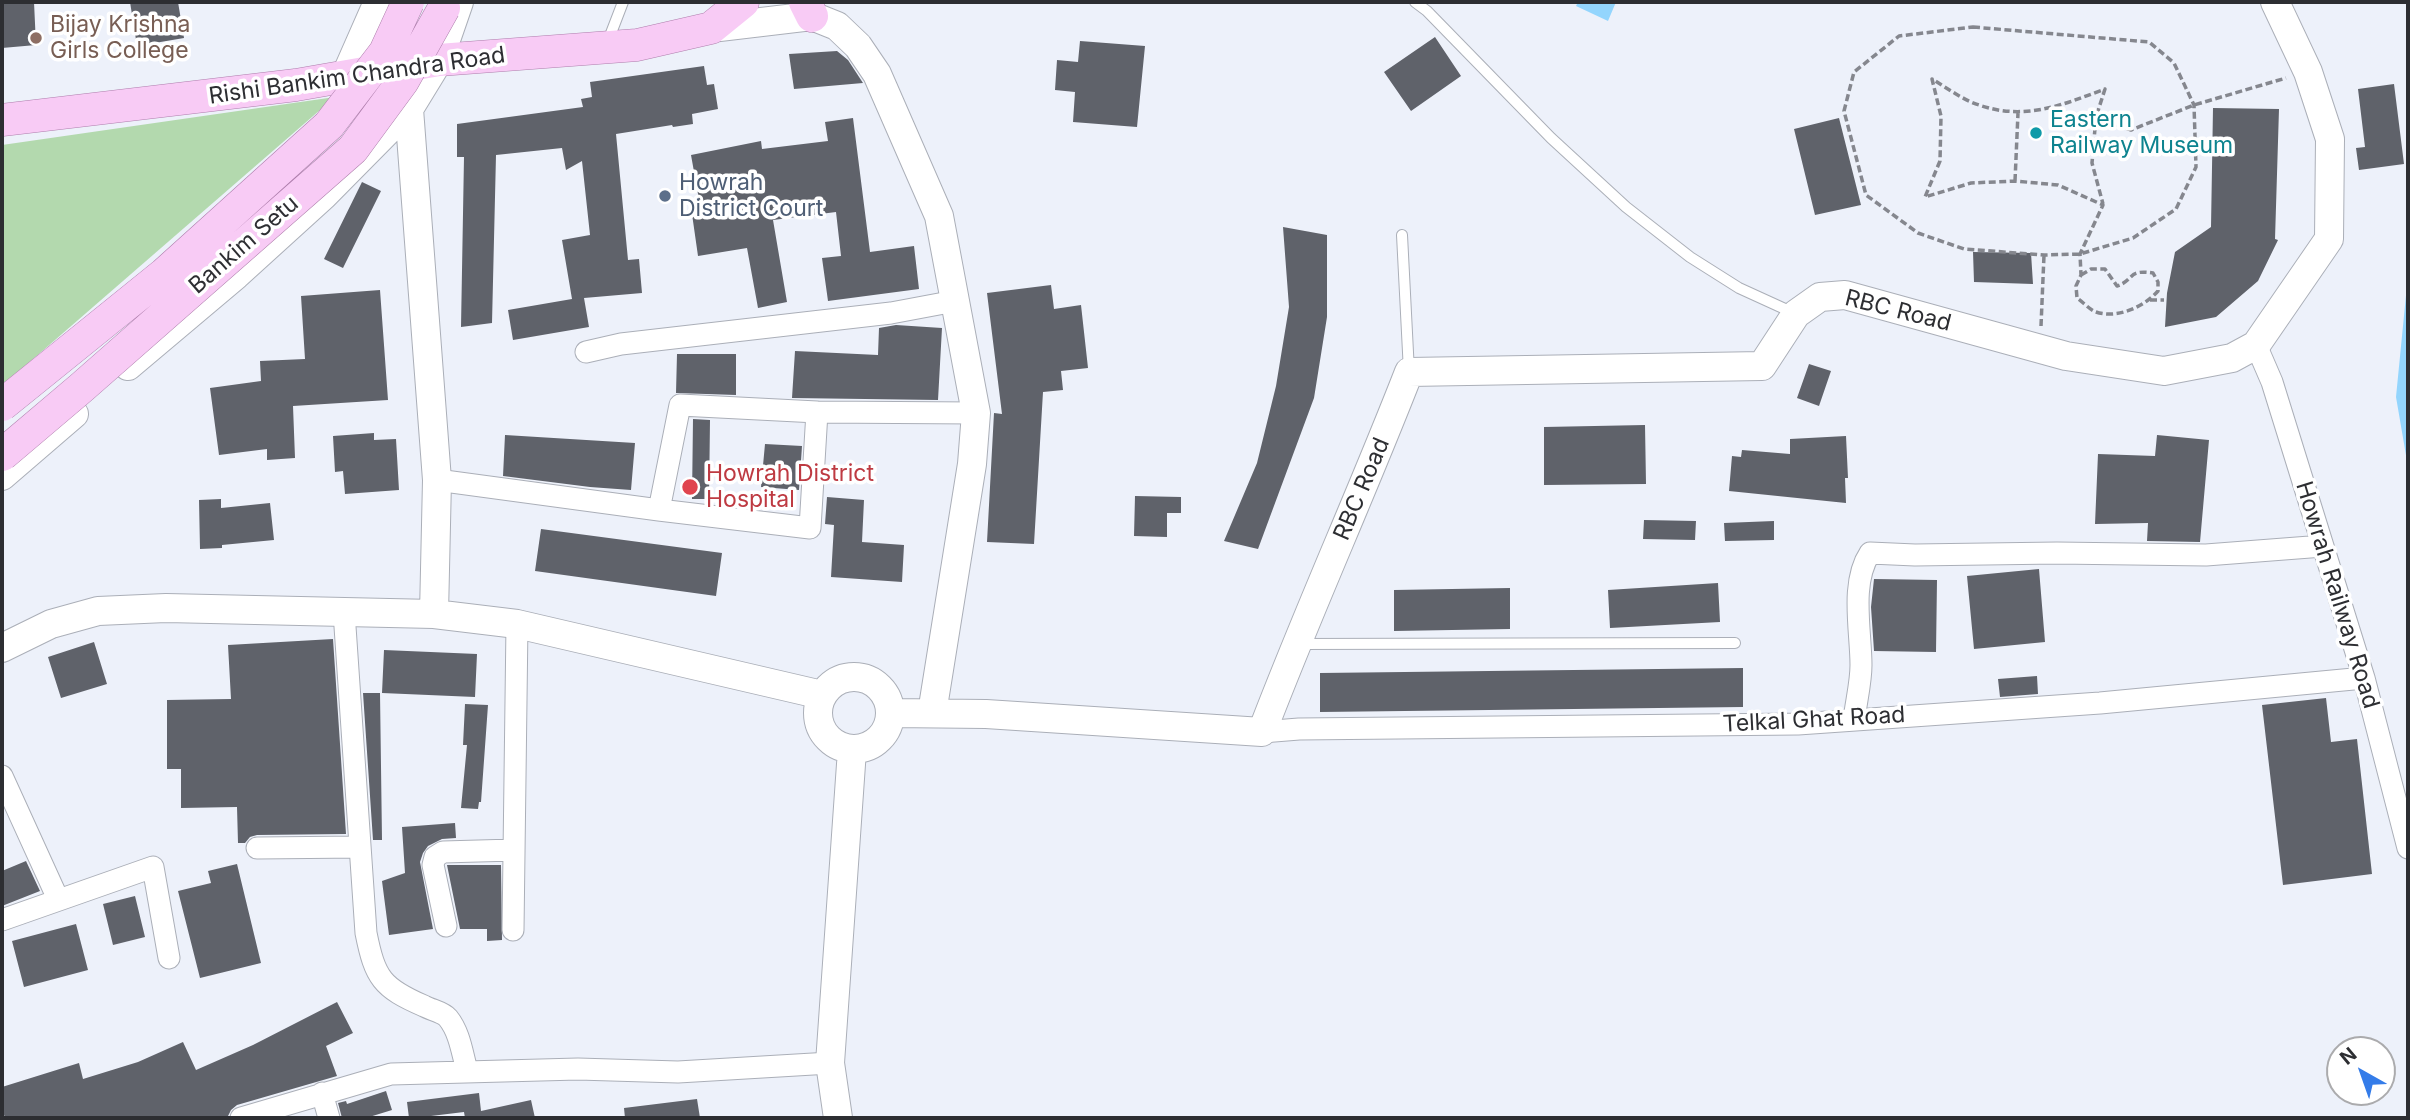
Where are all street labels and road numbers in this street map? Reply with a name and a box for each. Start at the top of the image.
street label: Rishi Bankim Chandra Road [207,42,507,110]
street label: Bankim Setu [184,190,304,300]
street label: RBC Road [1842,284,1954,338]
street label: RBC Road [1328,434,1396,544]
street label: Howrah Railway Road [2289,478,2385,712]
street label: Telkal Ghat Road [1722,701,1906,739]

